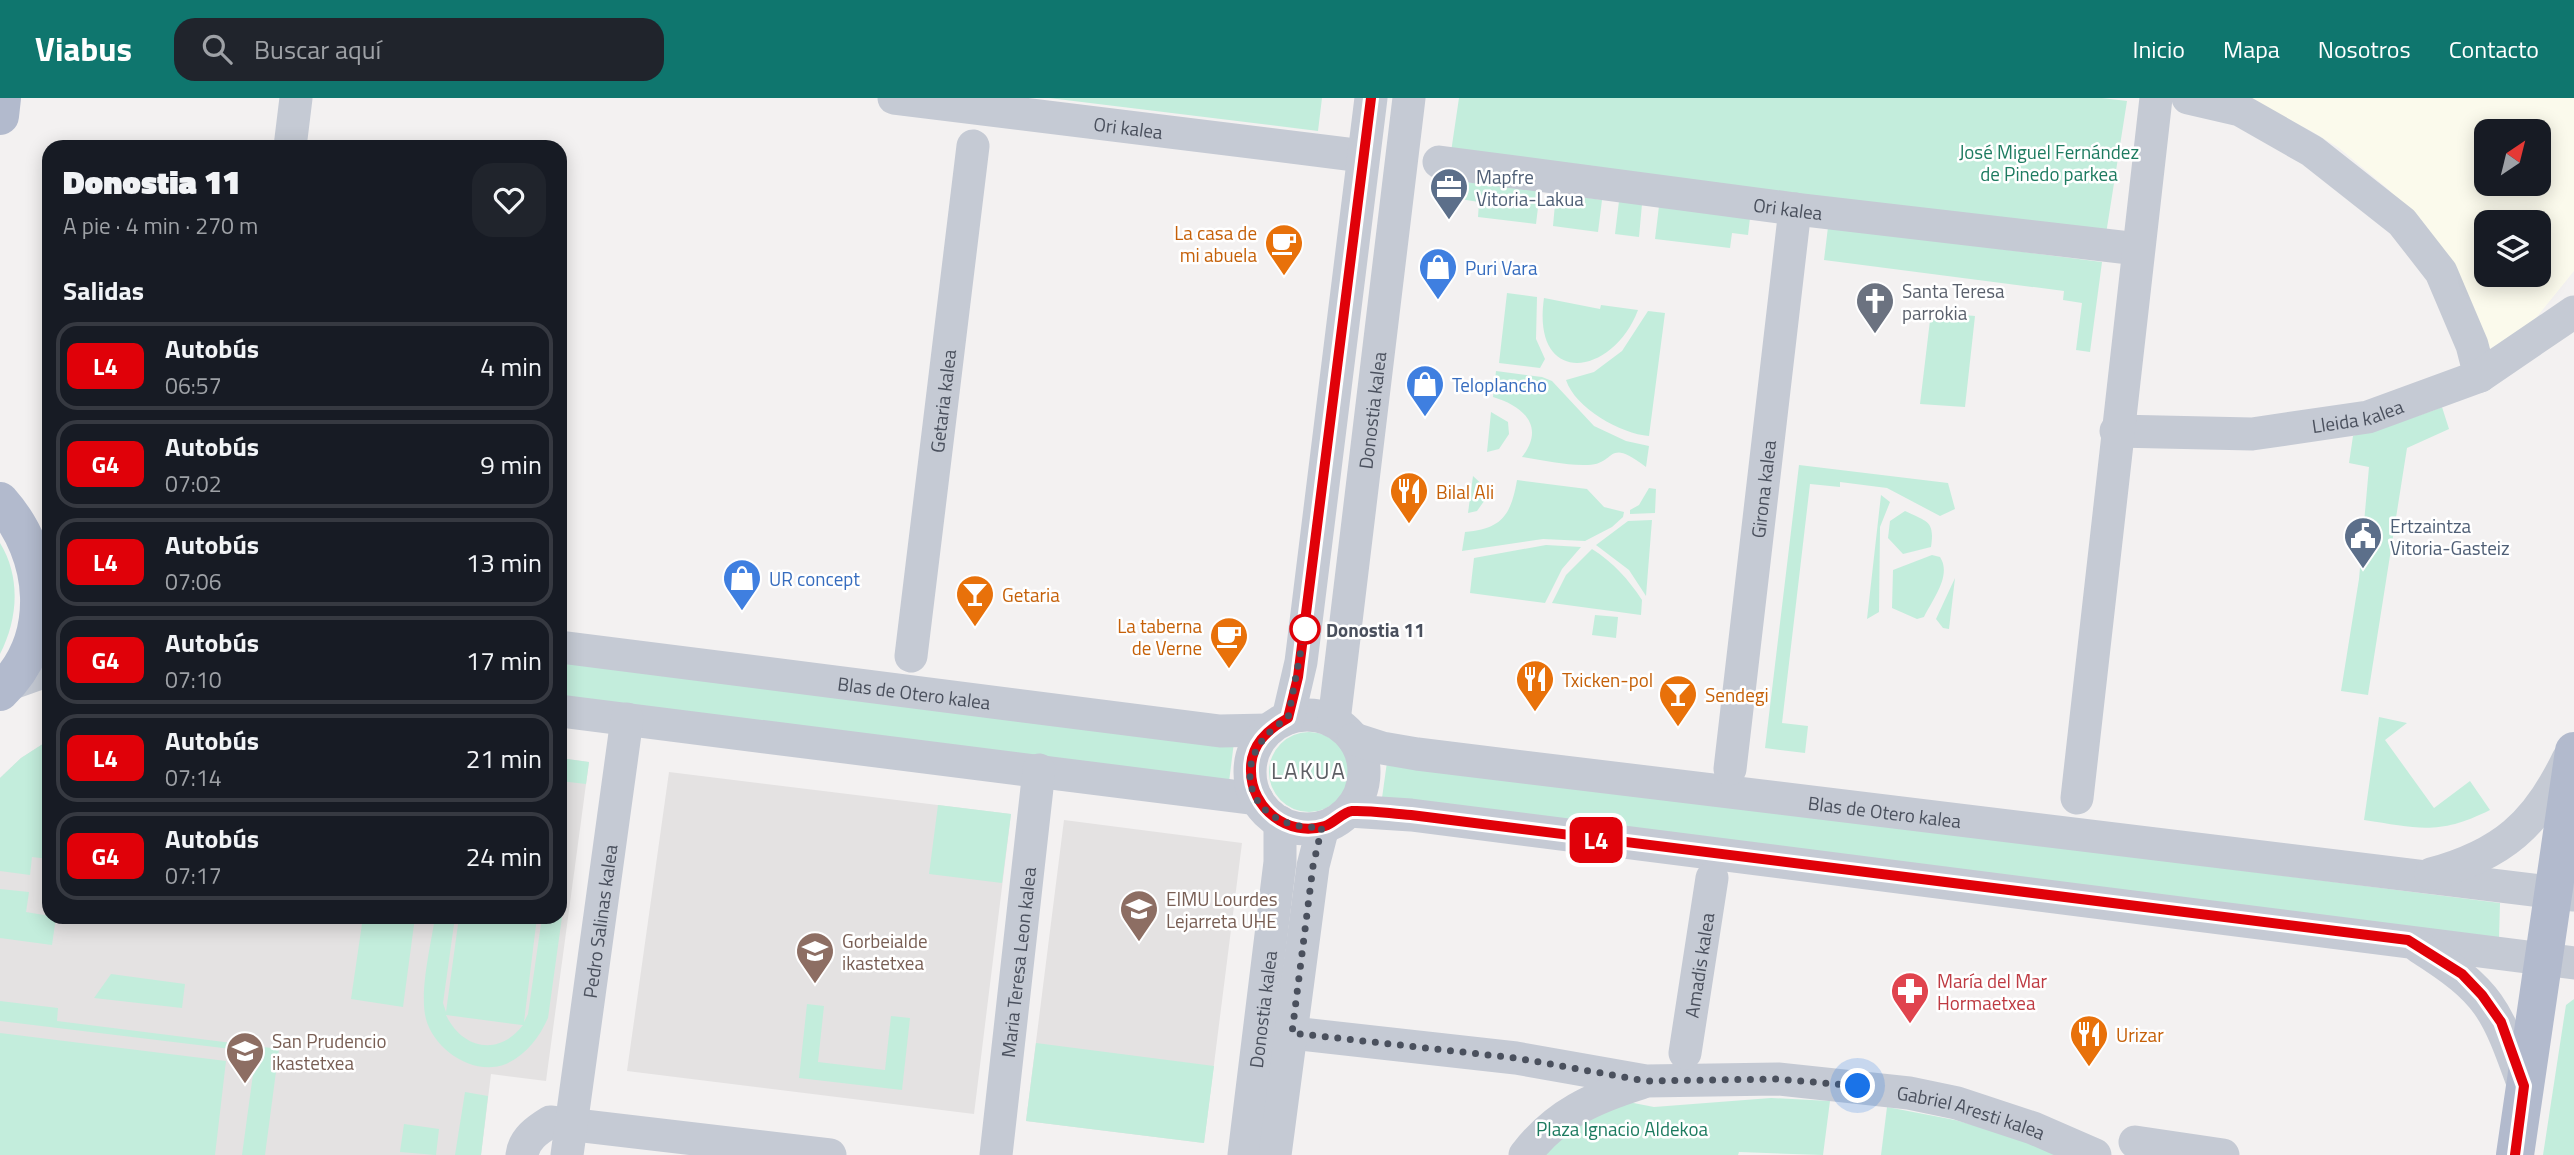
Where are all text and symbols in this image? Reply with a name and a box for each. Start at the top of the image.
search box [174,18,664,81]
text: Viabus [35,24,132,74]
icon: search [198,30,236,68]
text: Buscar aquí [254,30,381,69]
text: Inicio [2133,31,2185,67]
text: Mapa [2223,31,2280,67]
text: Nosotros [2318,31,2411,67]
text: Contacto [2449,31,2539,67]
street label: Ori kalea [1092,108,1165,146]
north arrow [2474,119,2552,196]
map controls [2474,119,2551,287]
park label: José Miguel Fernández de Pinedo parkea [1959,137,2139,188]
text: Donostia 11 [63,157,240,207]
place label: Mapfre Vitoria-Lakua [1476,162,1584,213]
button: heart [472,163,546,237]
office icon: Mapfre Vitoria-Lakua [1428,166,1470,221]
street label: Ori kalea [1752,189,1825,227]
text: A pie · 4 min · 270 m [63,208,258,243]
button: layers [2474,210,2551,287]
place label: La casa de mi abuela [1174,218,1257,269]
cafe icon: La casa de mi abuela [1263,222,1305,277]
shop icon: Puri Vara [1417,246,1459,301]
place label: Puri Vara [1465,253,1538,282]
text: Salidas [63,271,144,310]
place label: Santa Teresa parrokia [1902,276,2005,327]
church icon: Santa Teresa parrokia [1854,280,1896,335]
text: Autobús [165,329,259,368]
text: 4 min [480,347,542,386]
street label: Getaria kalea [921,347,963,454]
text: L4 [93,348,118,384]
street label: Donostia kalea [1350,349,1393,471]
shop icon: Teloplancho [1404,363,1446,418]
text: 06:57 [165,368,222,403]
place label: Teloplancho [1452,370,1547,399]
street label: Lleida kalea [2310,391,2408,440]
text: Autobús [165,427,259,466]
street label: Girona kalea [1742,438,1783,539]
text: 9 min [480,445,542,484]
text: G4 [91,446,120,482]
text: 07:02 [165,466,222,501]
restaurant icon: Bilal Ali [1388,470,1430,525]
place label: Bilal Ali [1436,477,1494,506]
place label: Ertzaintza Vitoria-Gasteiz [2390,511,2510,562]
public building icon: Ertzaintza Vitoria-Gasteiz [2342,515,2384,570]
text: Autobús [165,525,259,564]
text: 13 min [466,543,542,582]
text: L4 [93,544,118,580]
shop icon: UR concept [721,557,763,612]
text: 07:06 [165,564,222,599]
place label: UR concept [769,564,860,593]
bar icon: Getaria [954,573,996,628]
place label: Getaria [1002,580,1060,609]
place label: La taberna de Verne [1117,611,1202,662]
marker: Donostia 11 [1290,614,1320,644]
cafe icon: La taberna de Verne [1208,615,1250,670]
place label: Donostia 11 [1326,615,1425,644]
text: Autobús [165,623,259,662]
text: 17 min [466,641,542,680]
text: G4 [91,642,120,678]
restaurant icon: Txicken-pol [1514,658,1556,713]
text: 07:10 [165,662,222,697]
place label: Txicken-pol [1562,665,1653,694]
street label: Blas de Otero kalea [836,668,993,716]
bar icon: Sendegi [1657,673,1699,728]
place label: Sendegi [1705,680,1769,709]
text: Autobús [165,721,259,760]
text: 21 min [466,739,542,778]
text: L4 [93,740,118,776]
district label: LAKUA [1271,753,1347,788]
text: 07:14 [165,760,222,795]
street label: Blas de Otero kalea [1806,787,1963,835]
line badge: L4 [1564,817,1628,863]
text: Autobús [165,819,259,858]
text: L4 [1584,822,1608,858]
text: 24 min [466,837,542,876]
text: G4 [91,838,120,874]
street label: Pedro Salinas kalea [574,842,624,1000]
text: 07:17 [165,858,222,893]
street label: Maria Teresa Leon kalea [992,865,1043,1059]
place label: EIMU Lourdes Lejarreta UHE [1166,884,1278,935]
school or university icon: EIMU Lourdes Lejarreta UHE [1118,888,1160,943]
street label: Amadis kalea [1676,910,1721,1020]
place label: Gorbeialde ikastetxea [842,926,928,977]
school or university icon: Gorbeialde ikastetxea [794,930,836,985]
street label: Donostia kalea [1240,948,1284,1069]
place label: María del Mar Hormaetxea [1937,966,2048,1017]
pharmacy icon: María del Mar Hormaetxea [1889,970,1931,1025]
restaurant icon: Urizar [2068,1013,2110,1068]
place label: Urizar [2116,1020,2164,1049]
place label: San Prudencio ikastetxea [272,1026,386,1077]
school or university icon: San Prudencio ikastetxea [224,1030,266,1085]
your location [1840,1068,1875,1103]
street label: Gabriel Aresti kalea [1896,1077,2051,1146]
park label: Plaza Ignacio Aldekoa [1536,1114,1708,1143]

